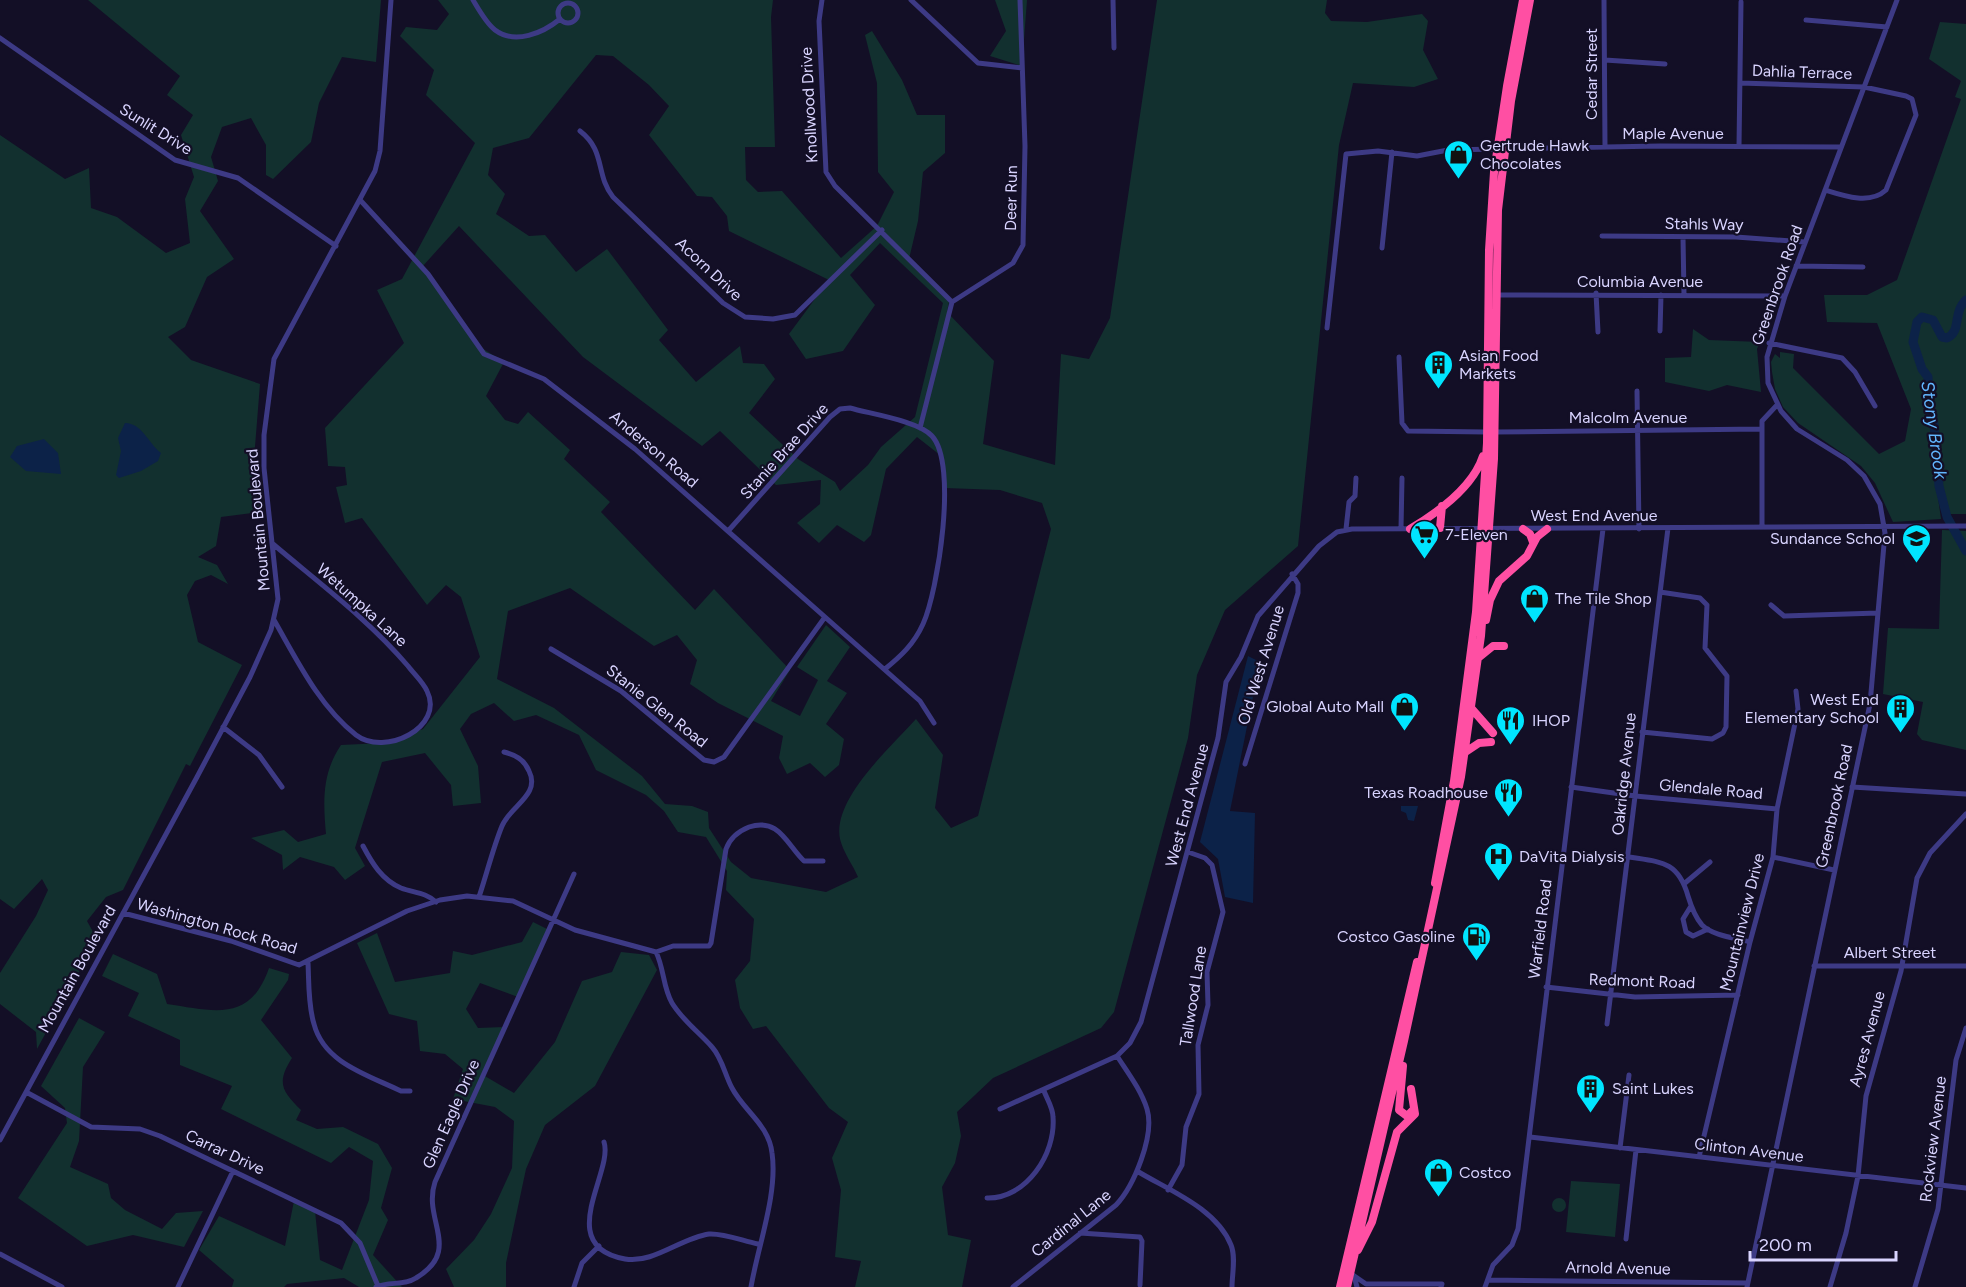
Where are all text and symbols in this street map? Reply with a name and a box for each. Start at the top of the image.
street label: Cedar Street [1582,28,1601,120]
street label: Knollwood Drive [796,46,822,164]
street label: Dahlia Terrace [1752,61,1853,83]
street label: Sunlit Drive [116,99,196,159]
street label: Maple Avenue [1622,124,1724,143]
place label: Gertrude Hawk Chocolates [1480,136,1589,173]
shop icon: Gertrude Hawk Chocolates [1443,138,1475,180]
street label: Deer Run [1001,165,1021,231]
street label: Stahls Way [1664,214,1744,234]
street label: Greenbrook Road [1748,222,1806,348]
street label: Acorn Drive [672,233,746,305]
street label: Columbia Avenue [1577,272,1703,291]
place label: Asian Food Markets [1459,346,1539,383]
building icon: Asian Food Markets [1422,348,1454,390]
water label: Stony Brook [1916,379,1952,482]
street label: Stanie Brae Drive [736,399,832,503]
street label: Anderson Road [606,406,702,492]
street label: Malcolm Avenue [1569,408,1687,427]
street label: Mountain Boulevard [242,448,274,592]
street label: West End Avenue [1531,506,1658,525]
supermarket icon: 7-Eleven [1408,518,1440,560]
school or university icon: Sundance School [1900,522,1932,564]
place label: 7-Eleven [1445,525,1508,544]
place label: Sundance School [1770,529,1895,548]
street label: Wetumpka Lane [313,559,411,651]
shop icon: The Tile Shop [1518,582,1550,624]
place label: The Tile Shop [1555,589,1652,608]
street label: Old West Avenue [1234,603,1288,727]
street label: Stanie Glen Road [603,661,711,751]
shop icon: Global Auto Mall [1389,690,1421,732]
place label: West End Elementary School [1745,690,1879,727]
building icon: West End Elementary School [1884,692,1916,734]
place label: Global Auto Mall [1266,697,1384,716]
restaurant icon: IHOP [1495,704,1527,746]
place label: IHOP [1532,711,1570,730]
street label: Oakridge Avenue [1608,712,1640,836]
street label: West End Avenue [1161,741,1213,869]
street label: Greenbrook Road [1812,742,1856,870]
street label: Glendale Road [1658,775,1764,803]
restaurant icon: Texas Roadhouse [1493,776,1525,818]
place label: Texas Roadhouse [1364,783,1488,802]
hospital icon: DaVita Dialysis [1482,840,1514,882]
place label: DaVita Dialysis [1519,847,1625,866]
street label: Mountainview Drive [1716,851,1768,993]
street label: Warfield Road [1524,878,1556,980]
street label: Washington Rock Road [135,894,299,958]
street label: Mountain Boulevard [34,902,120,1036]
fuel station icon: Costco Gasoline [1460,920,1492,962]
place label: Costco Gasoline [1337,927,1455,946]
street label: Albert Street [1844,943,1936,962]
street label: Tallwood Lane [1176,944,1210,1048]
street label: Redmont Road [1588,970,1696,992]
street label: Ayres Avenue [1845,989,1889,1089]
street label: Glen Eagle Drive [418,1056,484,1172]
building icon: Saint Lukes [1575,1072,1607,1114]
street label: Rockview Avenue [1916,1075,1950,1203]
place label: Saint Lukes [1612,1079,1694,1098]
street label: Carrar Drive [182,1125,268,1179]
street label: Clinton Avenue [1693,1134,1805,1166]
shop icon: Costco [1422,1156,1454,1198]
place label: Costco [1459,1163,1511,1182]
street label: Cardinal Lane [1027,1185,1115,1261]
scale bar [1750,1224,1896,1262]
text: 200 m [1759,1234,1812,1256]
street label: Arnold Avenue [1565,1258,1671,1278]

